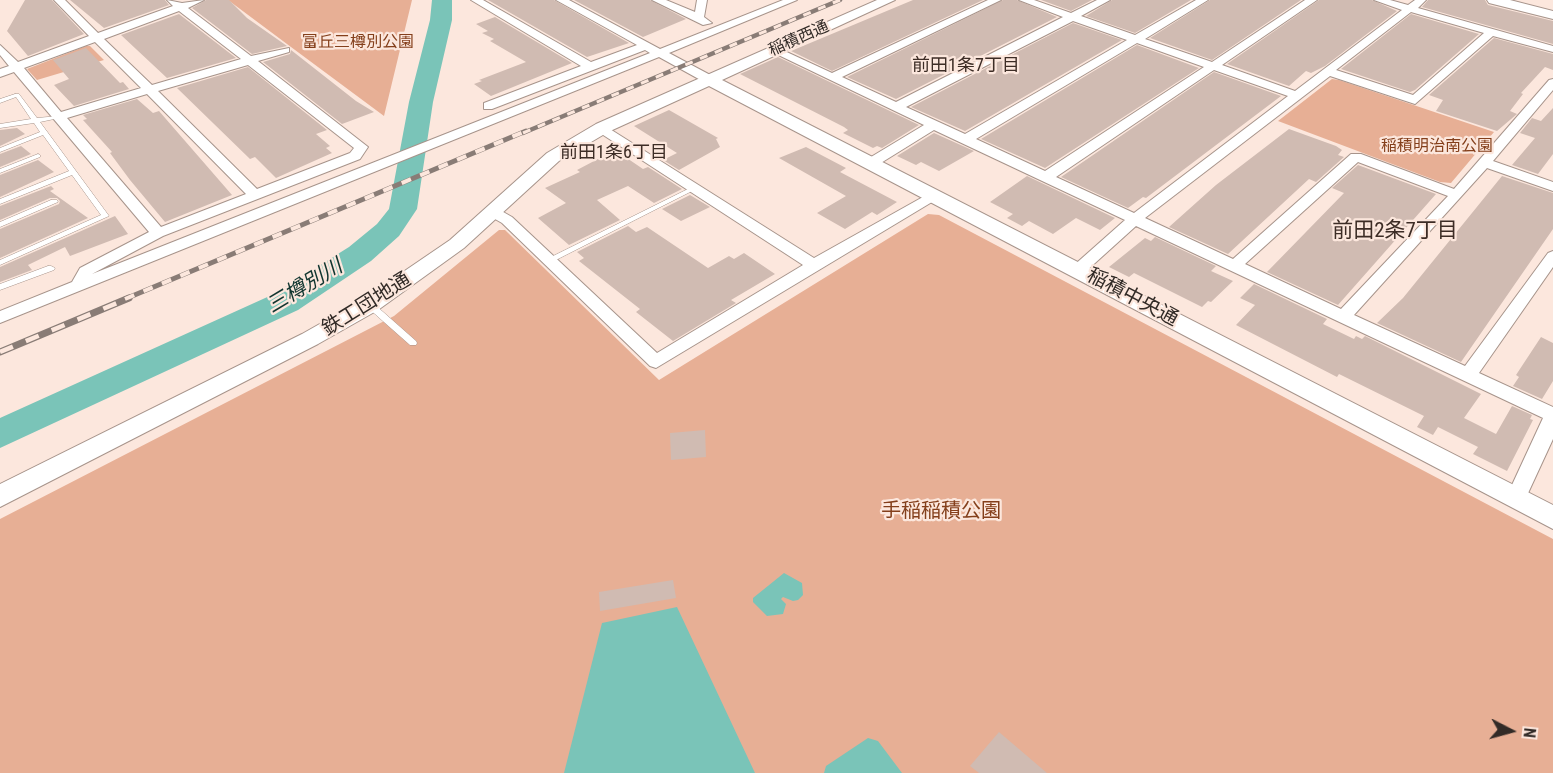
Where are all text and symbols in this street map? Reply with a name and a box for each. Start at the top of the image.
street label: 稲積西通 [766,17,832,61]
park label: 富丘三樽別公園 [302,33,414,53]
district label: 前田1条7丁目 [912,55,1020,77]
park label: 稲積明治南公園 [1381,137,1493,157]
district label: 前田1条6丁目 [560,142,668,164]
district label: 前田2条7丁目 [1332,219,1458,245]
water label: 三樽別川 [263,255,347,319]
street label: 稲積中央通 [1082,264,1182,332]
street label: 鉄工団地通 [318,268,416,342]
park label: 手稲稲積公園 [881,500,1001,524]
north arrow [1481,701,1541,761]
text: N [1519,727,1539,739]

